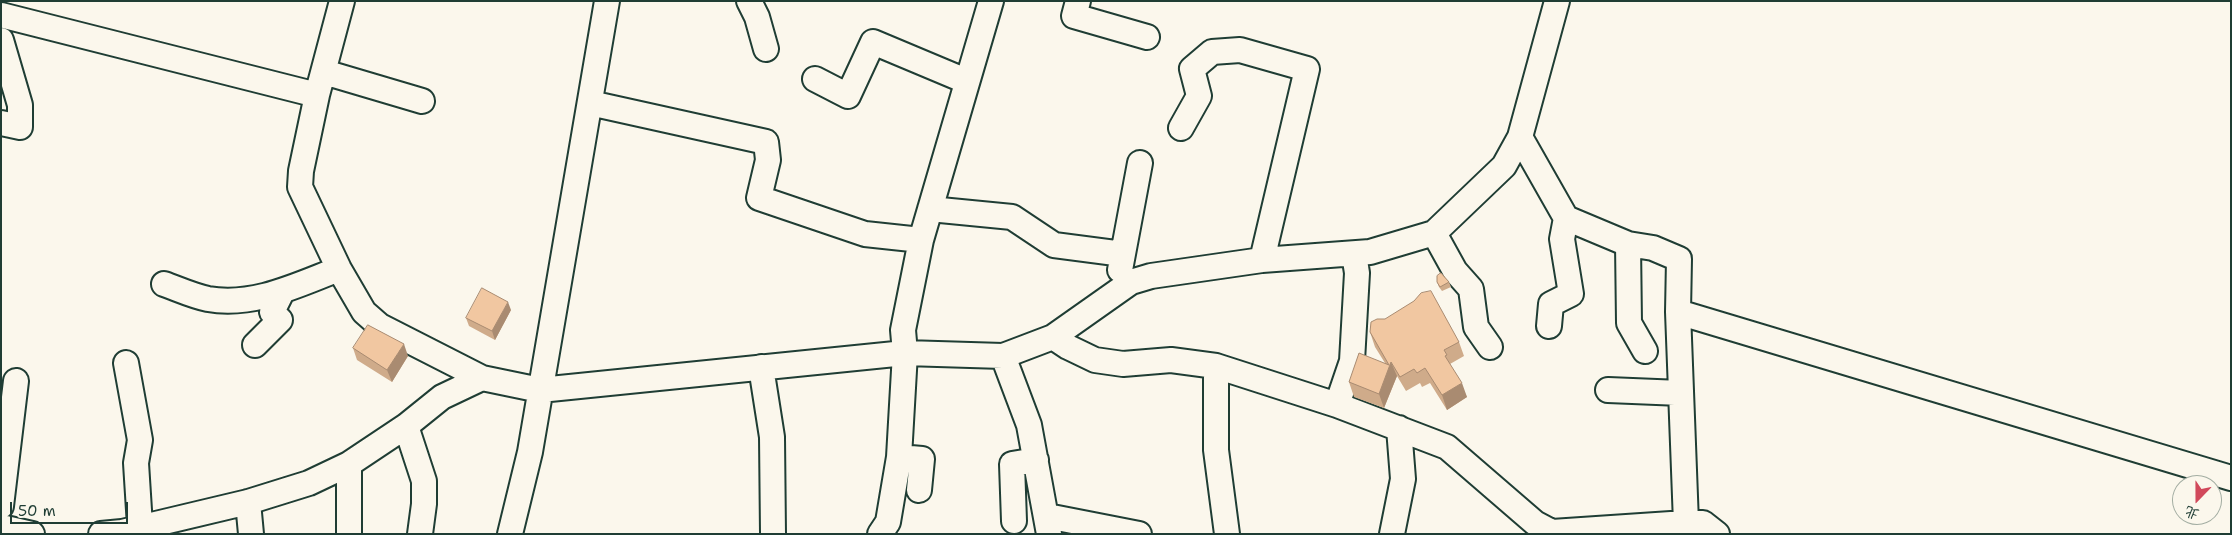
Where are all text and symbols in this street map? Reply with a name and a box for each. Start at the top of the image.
north arrow [2172,475,2222,525]
scale bar [12,492,130,524]
text: 50 m [18,501,56,521]
text: 北 [2182,502,2202,524]

